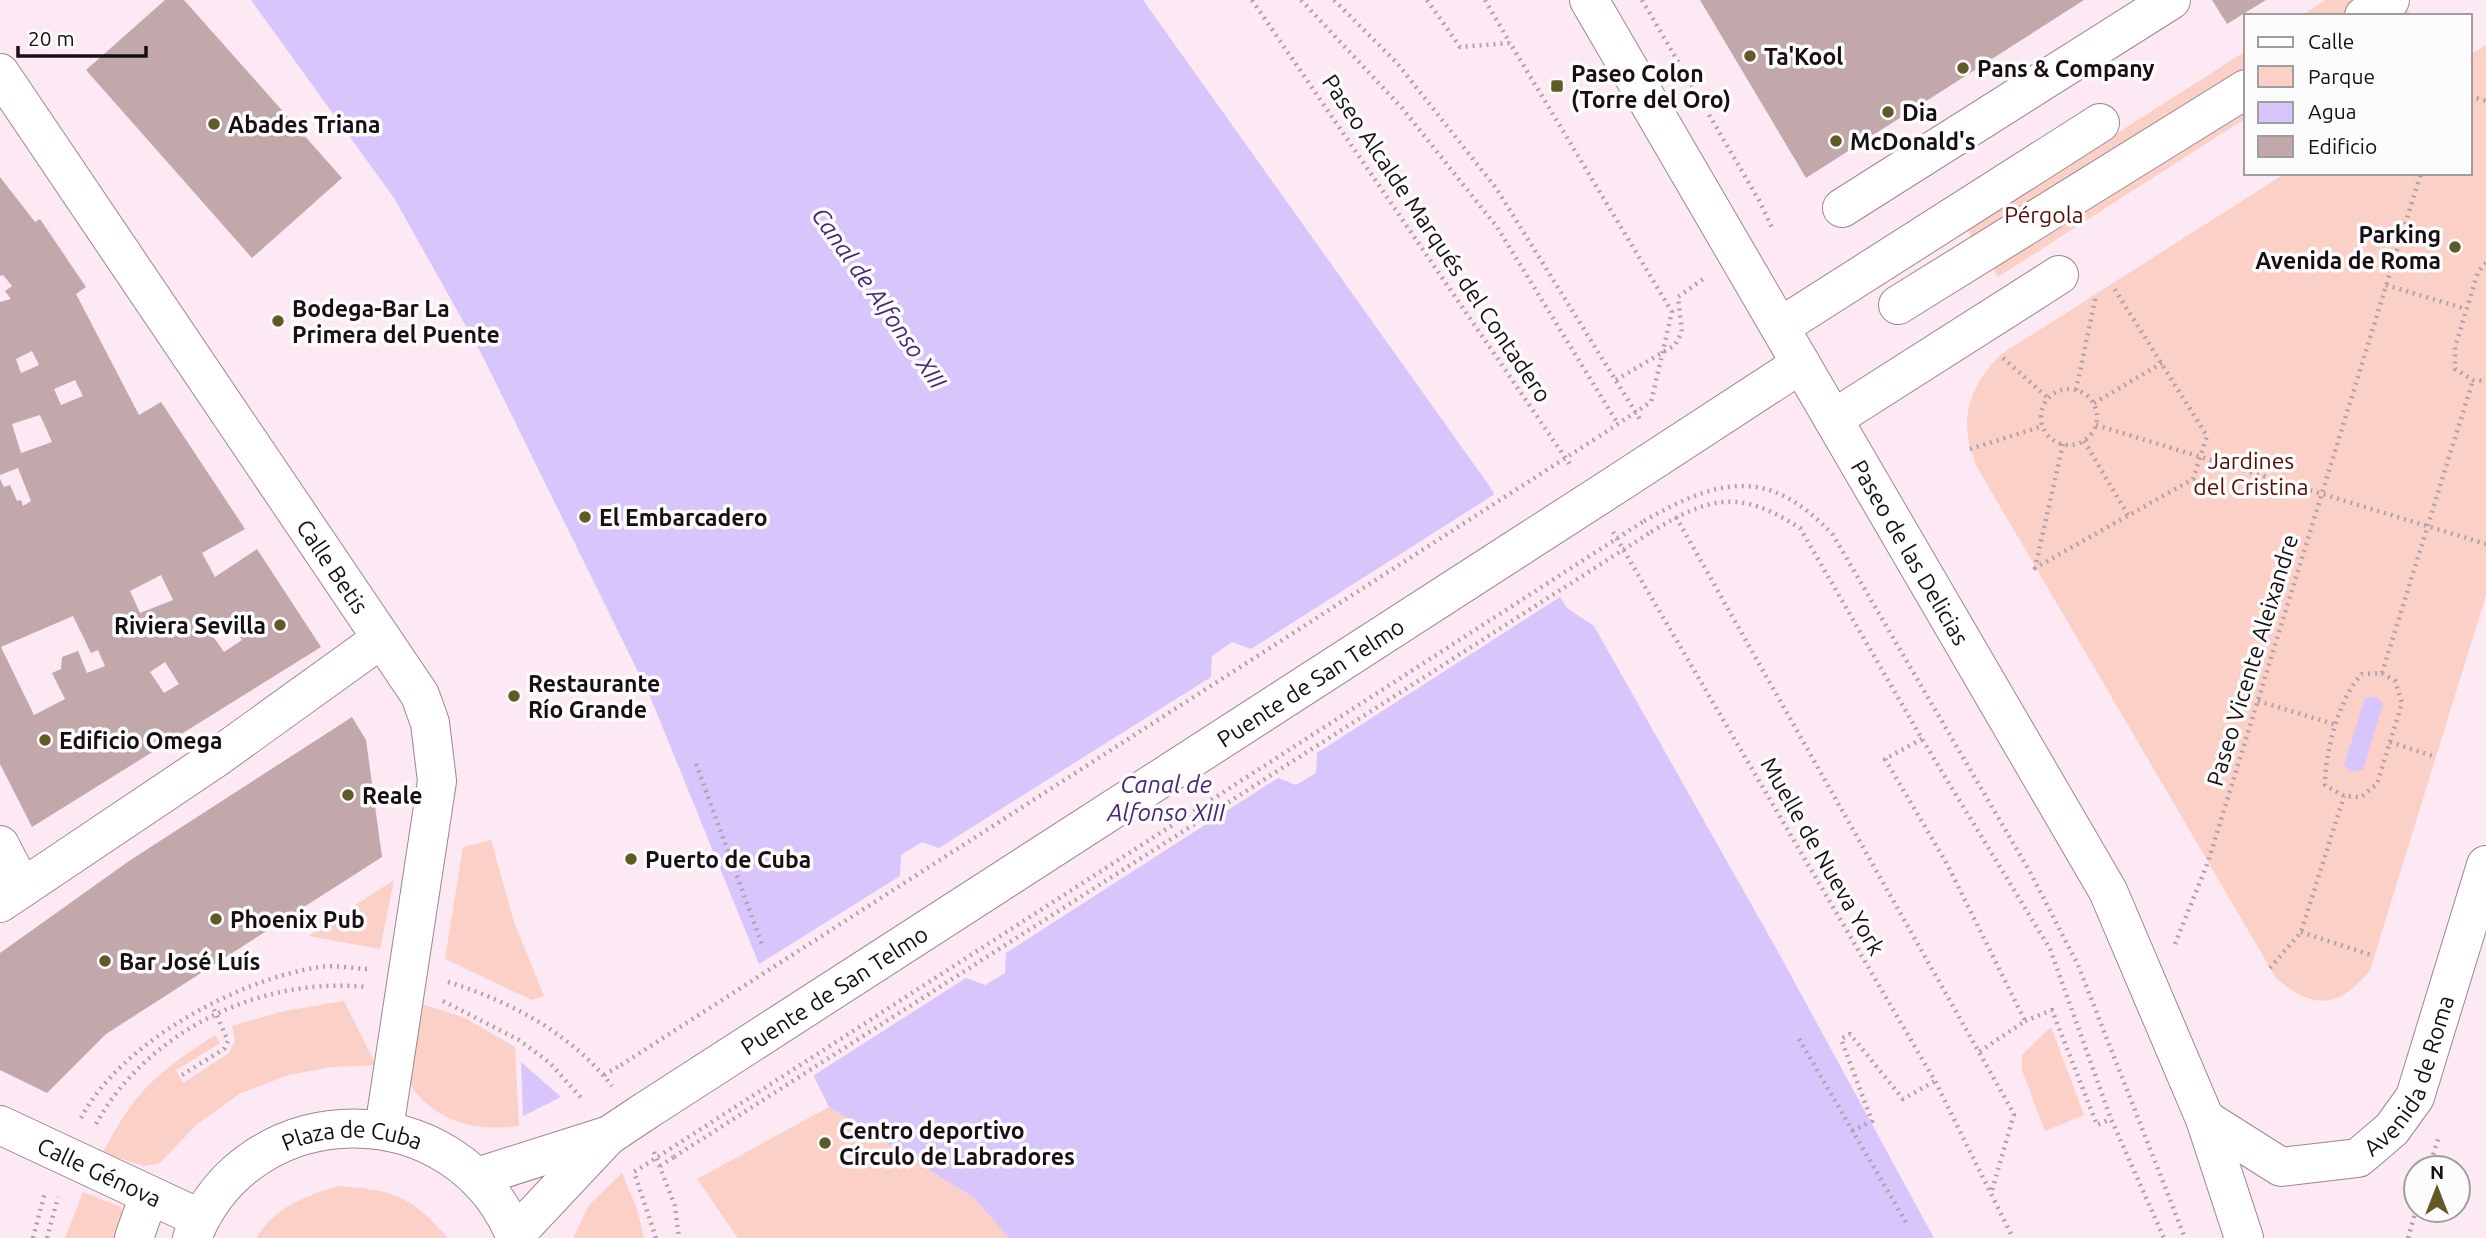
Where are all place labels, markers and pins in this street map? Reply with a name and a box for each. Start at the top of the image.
place label: Ta'Kool [1764,44,1843,69]
marker: Ta'Kool [1742,48,1758,64]
place label: Pans & Company [1977,56,2155,81]
marker: Pans & Company [1955,60,1971,76]
place label: Paseo Colon (Torre del Oro) [1571,61,1731,113]
marker: Paseo Colon (Torre del Oro) [1549,78,1565,94]
place label: Dia [1902,100,1938,125]
marker: Dia [1880,104,1896,120]
place label: Abades Triana [228,112,380,137]
marker: Abades Triana [206,116,222,132]
place label: McDonald's [1850,129,1976,154]
marker: McDonald's [1828,133,1844,149]
place label: Parking Avenida de Roma [2255,222,2441,273]
marker: Parking Avenida de Roma [2447,239,2463,255]
place label: Bodega-Bar La Primera del Puente [292,296,500,347]
marker: Bodega-Bar La Primera del Puente [270,313,286,329]
place label: El Embarcadero [599,505,768,530]
marker: El Embarcadero [577,509,593,525]
place label: Riviera Sevilla [114,613,266,638]
marker: Riviera Sevilla [272,617,288,633]
place label: Restaurante Río Grande [528,671,660,722]
marker: Restaurante Río Grande [506,688,522,704]
place label: Edificio Omega [59,728,223,753]
marker: Edificio Omega [37,732,53,748]
place label: Reale [362,783,423,808]
marker: Reale [340,787,356,803]
place label: Puerto de Cuba [645,847,811,872]
marker: Puerto de Cuba [623,851,639,867]
place label: Phoenix Pub [230,907,365,932]
marker: Phoenix Pub [208,911,224,927]
place label: Bar José Luís [119,949,260,974]
marker: Bar José Luís [97,953,113,969]
place label: Centro deportivo Círculo de Labradores [839,1118,1075,1169]
marker: Centro deportivo Círculo de Labradores [817,1135,833,1151]

